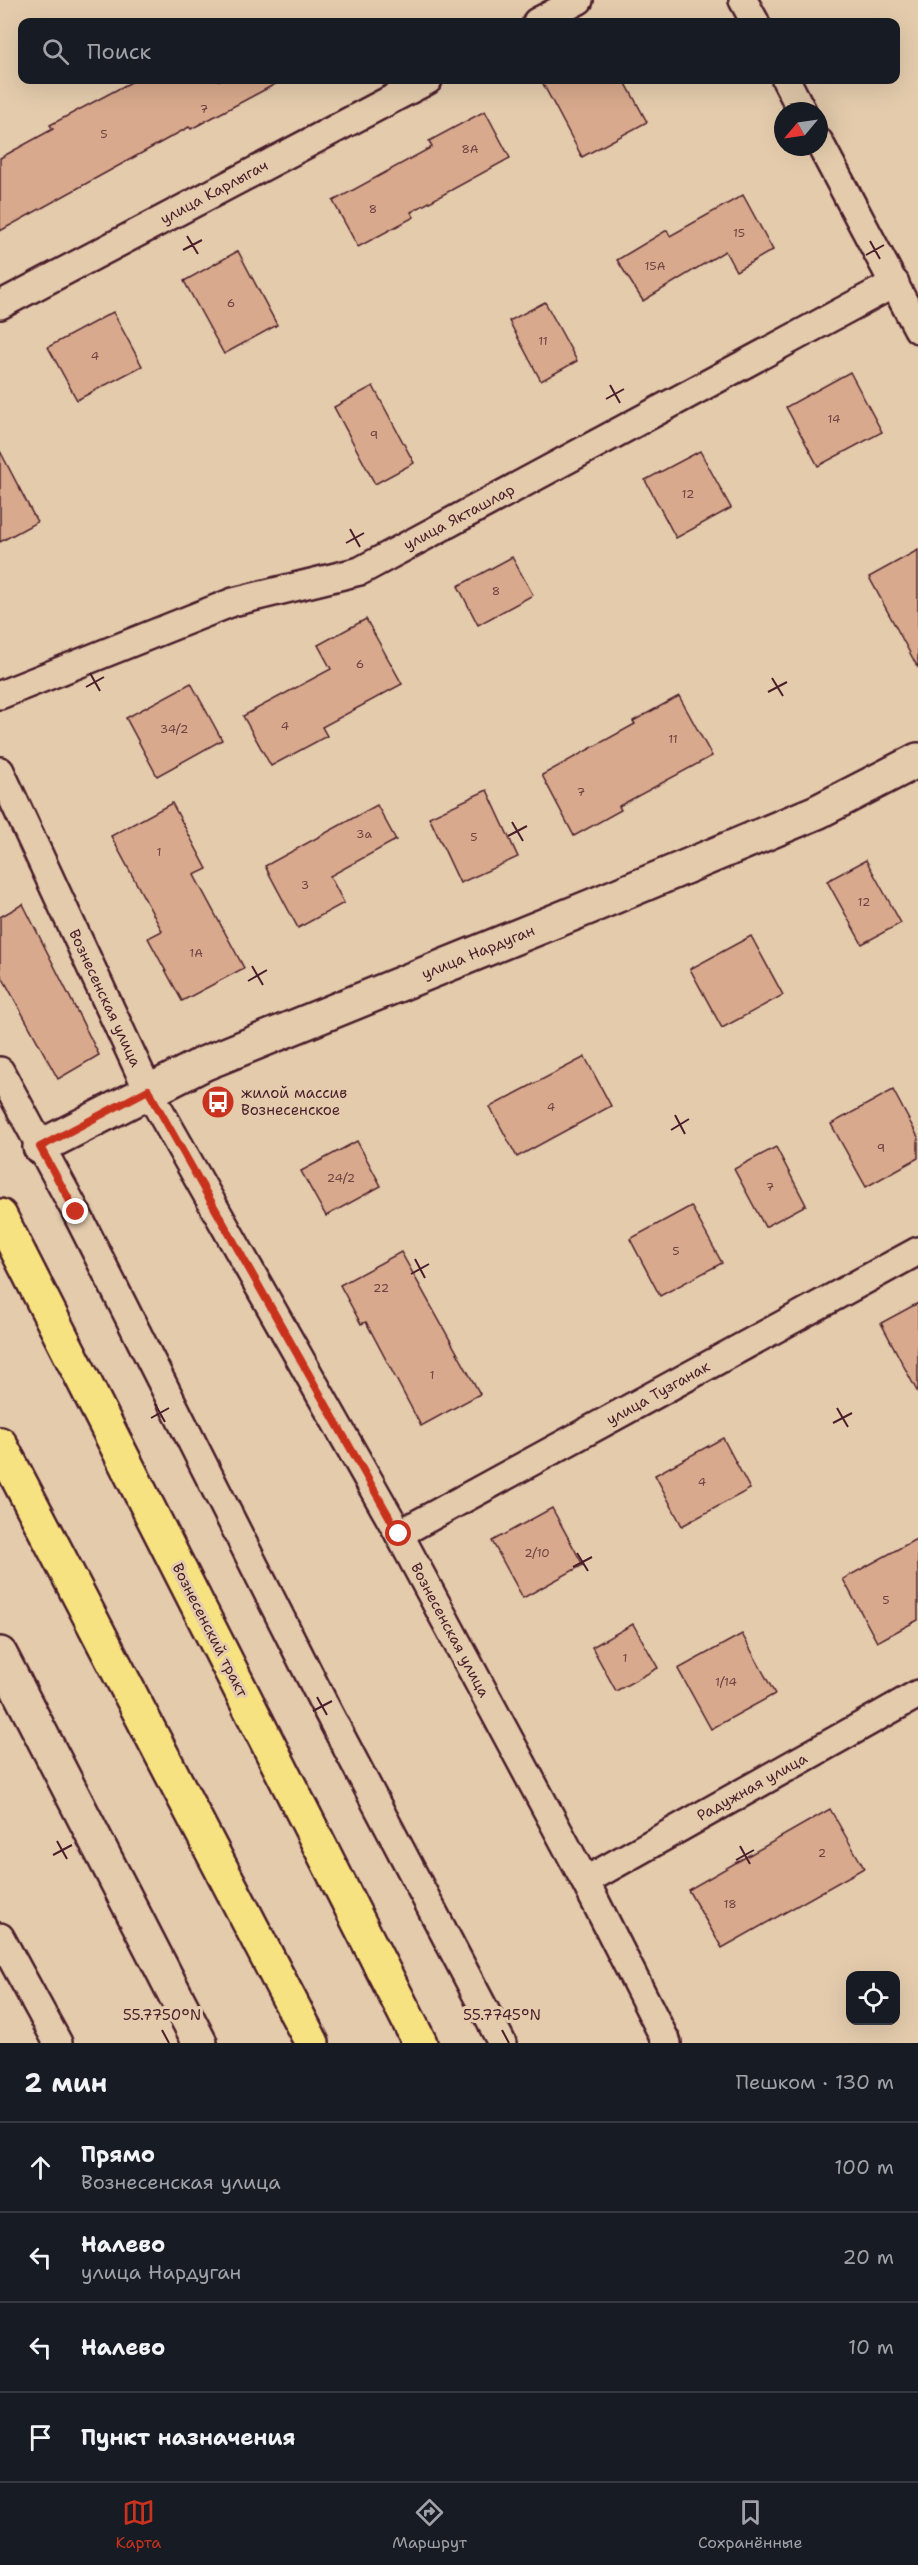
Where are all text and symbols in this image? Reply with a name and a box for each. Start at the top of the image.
search box [18,18,900,84]
icon: search [39,35,72,68]
text: Поиск [87,37,151,66]
house number: 7 [200,101,208,117]
north arrow [774,102,828,156]
house number: 5 [100,126,108,142]
house number: 8А [461,141,479,157]
street label: улица Карлыгач [157,155,271,229]
house number: 8 [369,201,377,217]
house number: 15 [733,225,745,241]
house number: 15А [645,258,666,274]
house number: 6 [227,295,235,311]
house number: 11 [538,333,548,349]
house number: 4 [91,348,99,364]
house number: 14 [828,411,840,427]
house number: 9 [370,427,378,443]
street label: улица Якташлар [400,479,518,555]
house number: 12 [682,486,694,502]
house number: 8 [492,583,500,599]
house number: 6 [356,656,364,672]
house number: 4 [281,718,289,734]
house number: 34/2 [160,721,188,737]
house number: 11 [668,731,678,747]
house number: 7 [577,784,585,800]
house number: 3а [356,826,372,842]
house number: 5 [470,829,478,845]
house number: 1 [156,844,162,860]
house number: 3 [301,877,309,893]
house number: 12 [858,894,870,910]
street label: улица Нардуган [418,920,538,984]
street label: Вознесенская улица [64,926,146,1071]
house number: 1А [189,945,203,961]
place label: жилой массив Вознесенское [241,1083,347,1120]
bus stop icon: жилой массив Вознесенское [200,1084,236,1120]
house number: 4 [547,1099,555,1115]
house number: 9 [877,1140,885,1156]
house number: 24/2 [327,1170,355,1186]
house number: 7 [766,1179,774,1195]
route end [62,1198,88,1224]
house number: 5 [672,1243,680,1259]
house number: 22 [373,1280,389,1296]
street label: улица Тузганак [603,1356,713,1430]
house number: 1 [429,1367,435,1383]
house number: 4 [698,1474,706,1490]
route start [385,1520,411,1546]
house number: 2/10 [524,1545,550,1561]
street label: Вознесенская улица [406,1559,494,1701]
street label: Вознесенский тракт [168,1560,253,1701]
house number: 5 [882,1592,890,1608]
house number: 1 [622,1650,628,1666]
house number: 1/14 [715,1674,737,1690]
street label: Радужная улица [693,1748,811,1826]
house number: 2 [818,1845,826,1861]
house number: 18 [723,1896,737,1912]
map controls [846,1971,900,2025]
button: locate [846,1971,900,2025]
text: 55.7750°N [123,2005,201,2025]
text: 55.7745°N [463,2005,541,2025]
text: 2 мин [24,2065,107,2100]
text: Пешком · 130 m [736,2069,894,2095]
text: Прямо [81,2140,155,2169]
icon: ahead [24,2151,57,2184]
text: 100 m [834,2154,894,2180]
text: Вознесенская улица [81,2169,281,2195]
text: Налево [81,2230,165,2259]
icon: left [24,2241,57,2274]
text: 20 m [843,2244,894,2270]
text: улица Нардуган [81,2259,241,2285]
icon: left [24,2331,57,2364]
text: Налево [81,2333,165,2362]
text: 10 m [848,2334,894,2360]
icon: arrive [24,2421,57,2454]
text: Пункт назначения [81,2423,295,2452]
tab: Карта [116,2496,161,2553]
tab: Маршрут [392,2496,467,2553]
tab: Сохранённые [698,2496,802,2553]

